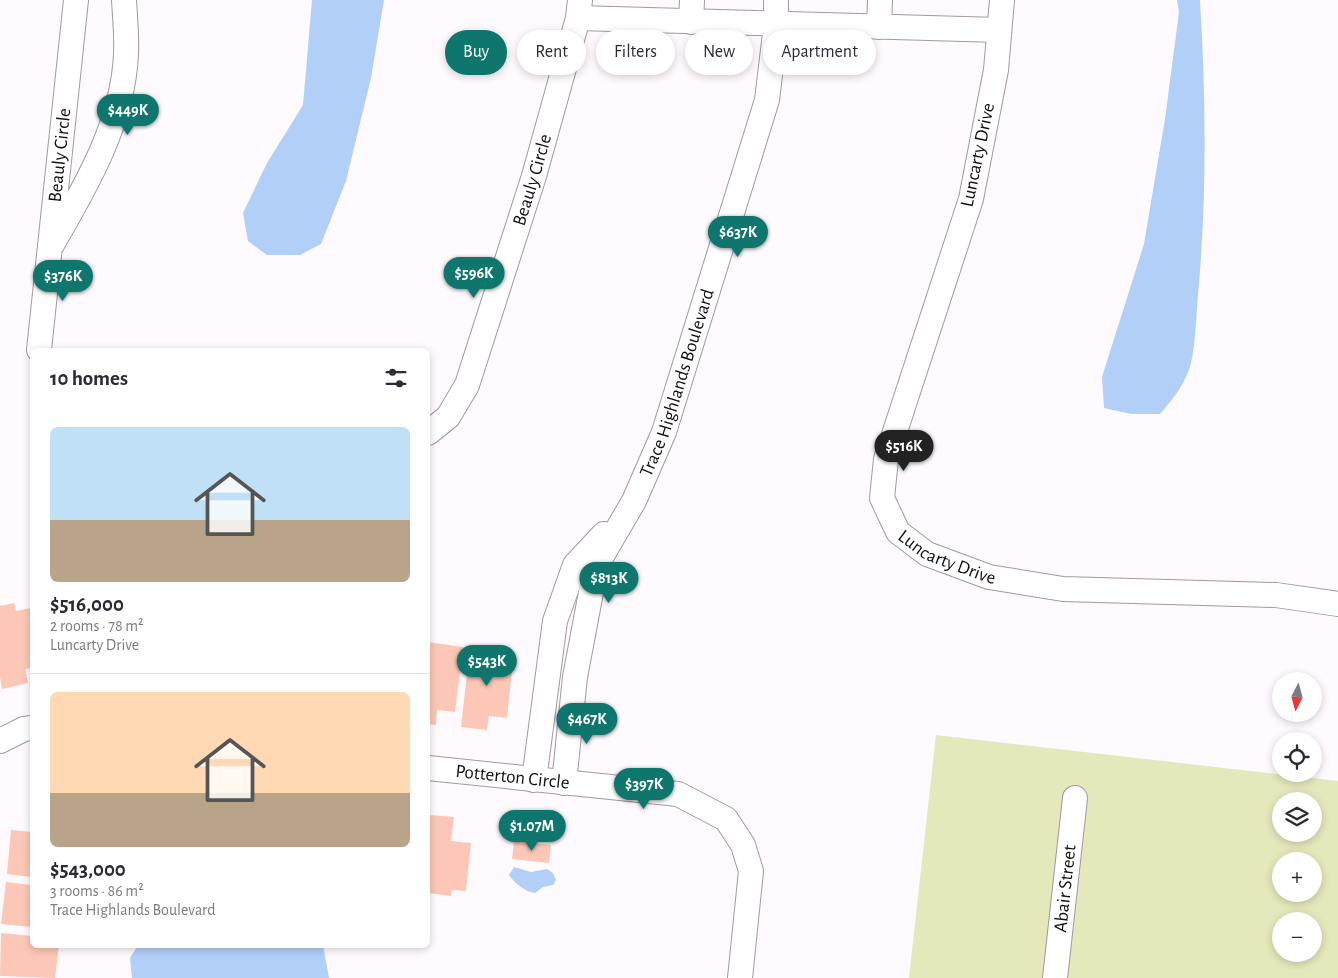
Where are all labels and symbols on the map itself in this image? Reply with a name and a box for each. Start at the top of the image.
pin: $449K [93,94,163,136]
street label: Luncarty Drive [958,101,998,209]
street label: Beauly Circle [45,107,74,203]
street label: Beauly Circle [509,132,555,228]
pin: $637K [703,216,773,258]
pin: $596K [439,256,509,299]
pin: $376K [28,260,98,302]
street label: Trace Highlands Boulevard [636,286,717,479]
pin: $516K [869,430,939,472]
street label: Luncarty Drive [895,526,997,587]
pin: $813K [574,562,644,604]
pin: $543K [452,644,522,687]
north arrow [1272,672,1322,722]
pin: $467K [552,702,622,745]
street label: Potterton Circle [455,761,570,792]
pin: $397K [609,768,679,810]
pin: $1.07M [491,810,573,852]
street label: Abair Street [1051,844,1079,933]

